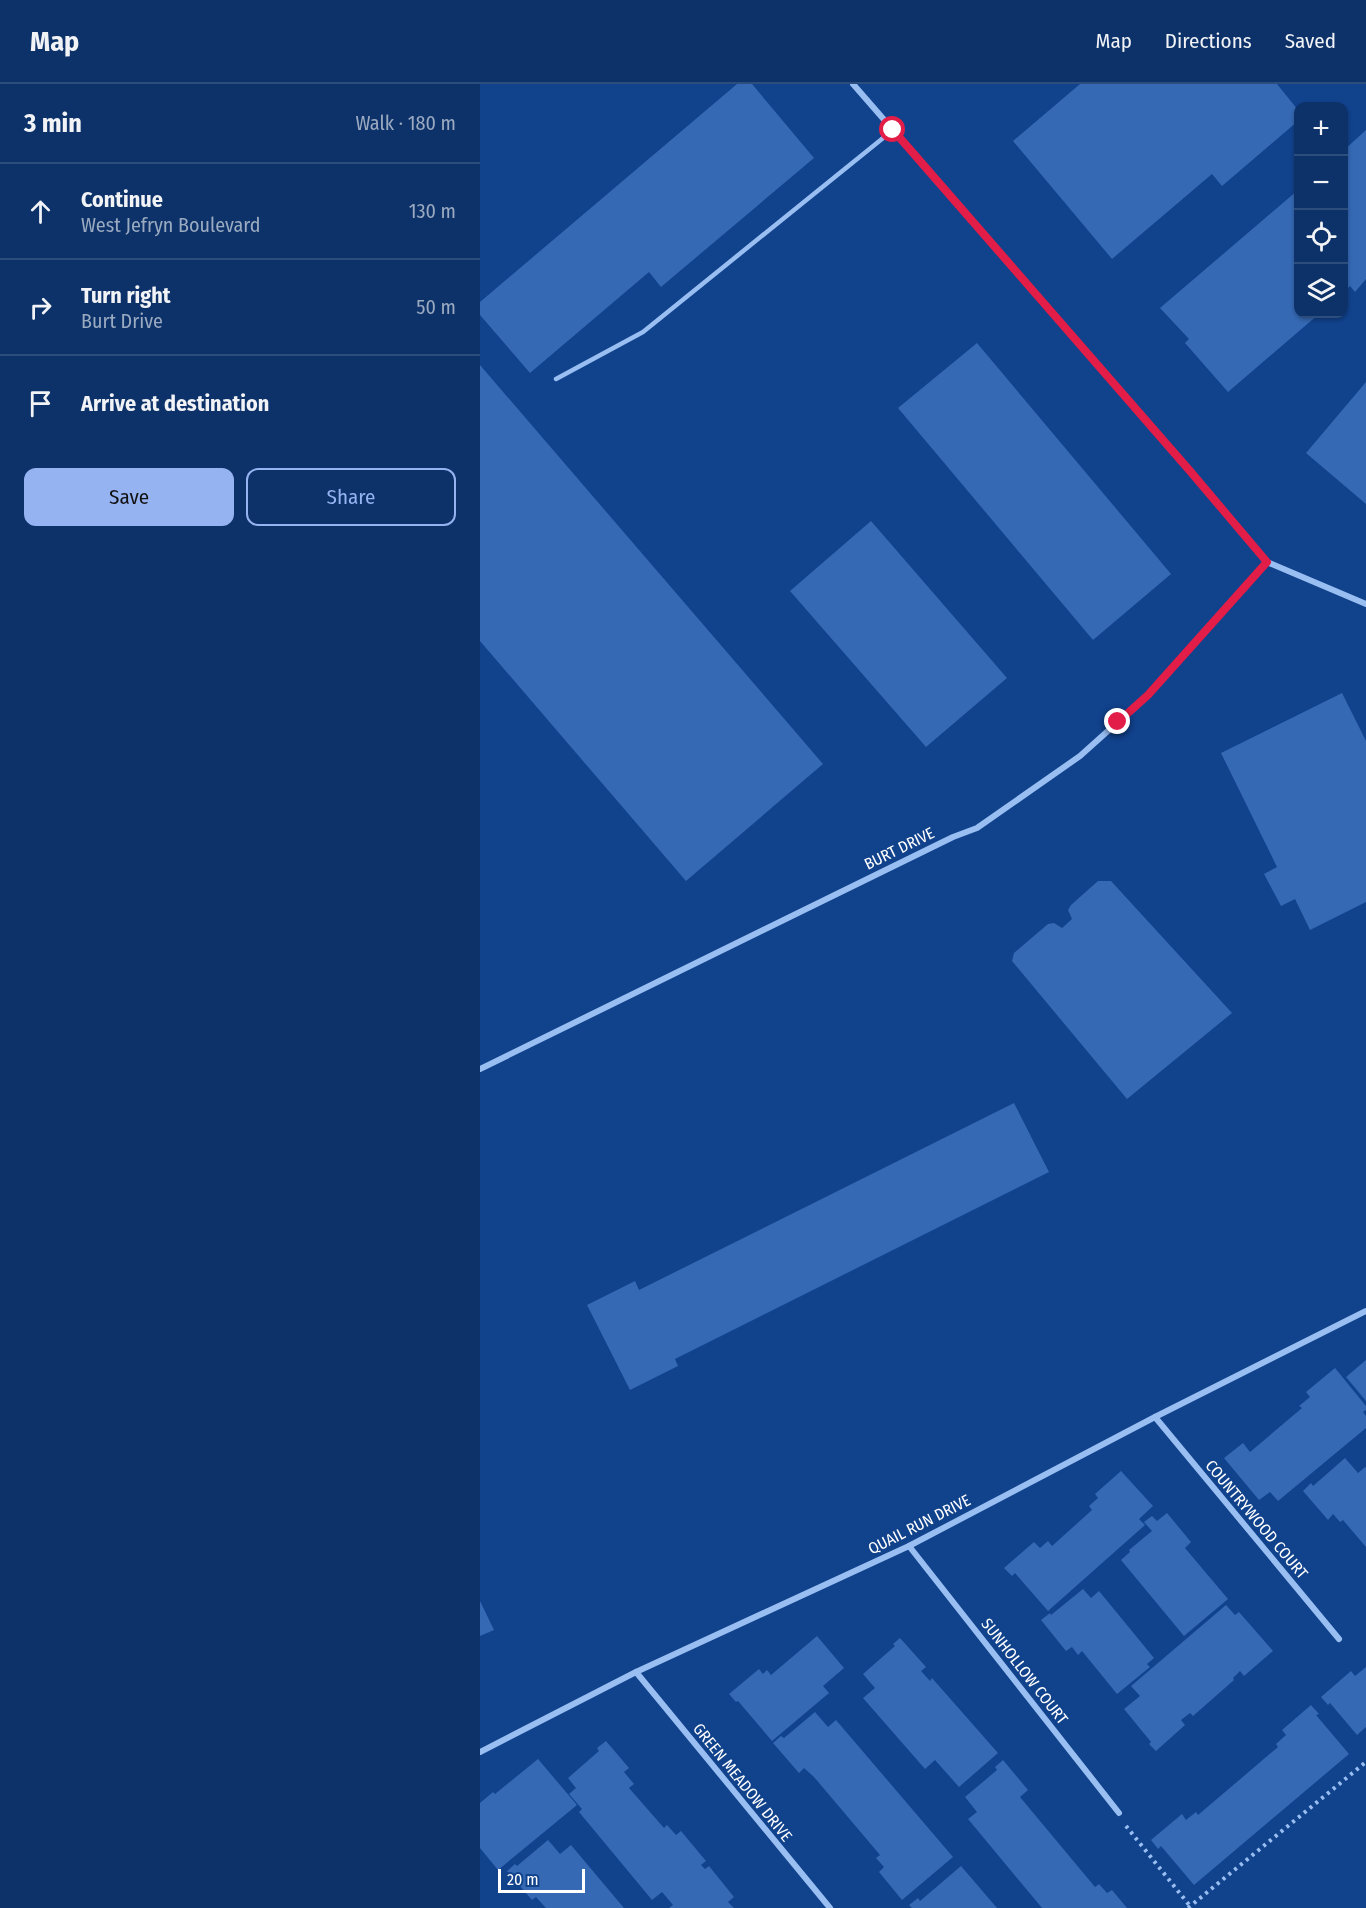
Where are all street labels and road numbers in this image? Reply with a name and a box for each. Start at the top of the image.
street label: BURT DRIVE [861,823,937,874]
street label: COUNTRYWOOD COURT [1201,1456,1312,1583]
street label: QUAIL RUN DRIVE [865,1491,973,1558]
street label: SUNHOLLOW COURT [977,1615,1072,1728]
street label: GREEN MEADOW DRIVE [689,1719,796,1845]

